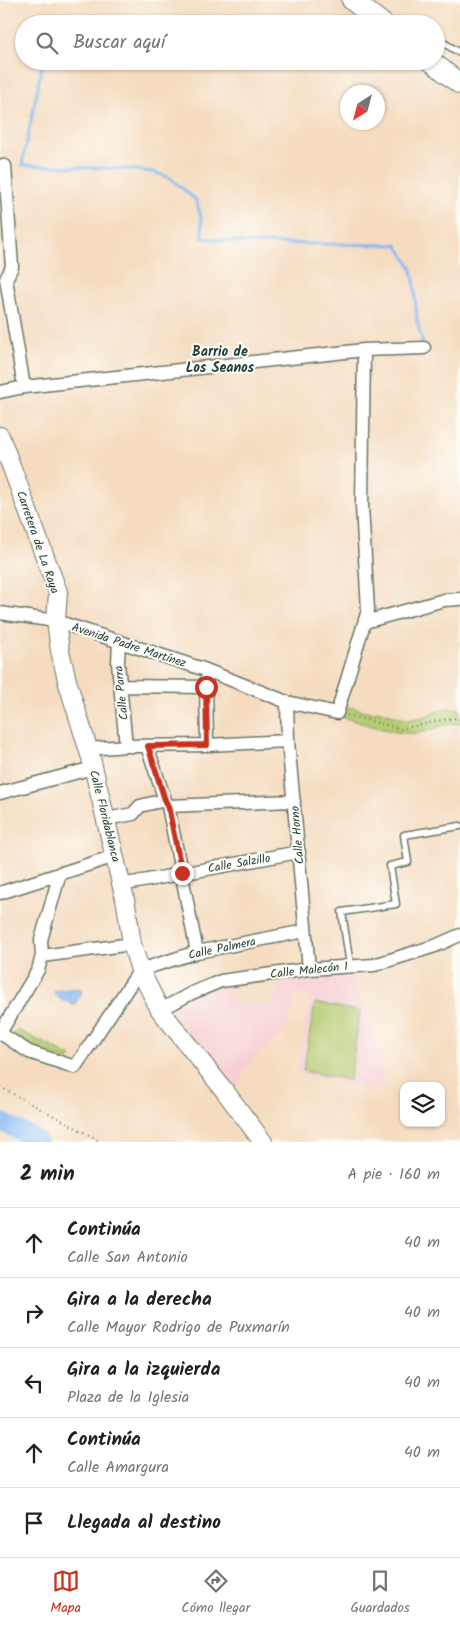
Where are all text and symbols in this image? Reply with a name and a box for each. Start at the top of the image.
search box [15,15,445,70]
text: Buscar aquí [73,28,165,58]
icon: search [33,29,61,57]
north arrow [340,85,385,130]
district label: Barrio de Los Seanos [186,341,255,379]
street label: Carretera de La Raya [11,488,64,597]
street label: Avenida Padre Martínez [69,618,189,673]
street label: Calle Parra [109,664,134,721]
route start [195,676,218,699]
street label: Calle Floridablanca [84,768,125,864]
street label: Calle Horno [285,805,309,865]
street label: Calle Salzillo [206,849,272,878]
route end [171,862,194,885]
street label: Calle Palmera [187,932,258,965]
street label: Calle Malecón 1 [269,957,349,984]
map controls [400,1082,445,1127]
button: layers [400,1082,445,1127]
text: 2 min [20,1158,75,1191]
text: A pie · 160 m [348,1162,440,1187]
text: Continúa [67,1215,141,1245]
icon: ahead [20,1229,48,1257]
text: 40 m [404,1230,440,1255]
text: Calle San Antonio [67,1245,188,1270]
text: Gira a la derecha [67,1285,212,1315]
icon: right [20,1299,48,1327]
text: 40 m [404,1300,440,1325]
text: Calle Mayor Rodrigo de Puxmarín [67,1315,290,1340]
text: Gira a la izquierda [67,1355,220,1385]
icon: left [20,1369,48,1397]
text: 40 m [404,1370,440,1395]
text: Plaza de la Iglesia [67,1385,189,1410]
text: Continúa [67,1425,141,1455]
icon: ahead [20,1439,48,1467]
text: 40 m [404,1440,440,1465]
text: Calle Amargura [67,1455,169,1480]
text: Llegada al destino [67,1508,221,1538]
icon: arrive [20,1509,48,1537]
tab: Mapa [50,1567,81,1619]
tab: Cómo llegar [181,1567,250,1619]
tab: Guardados [350,1567,410,1619]

